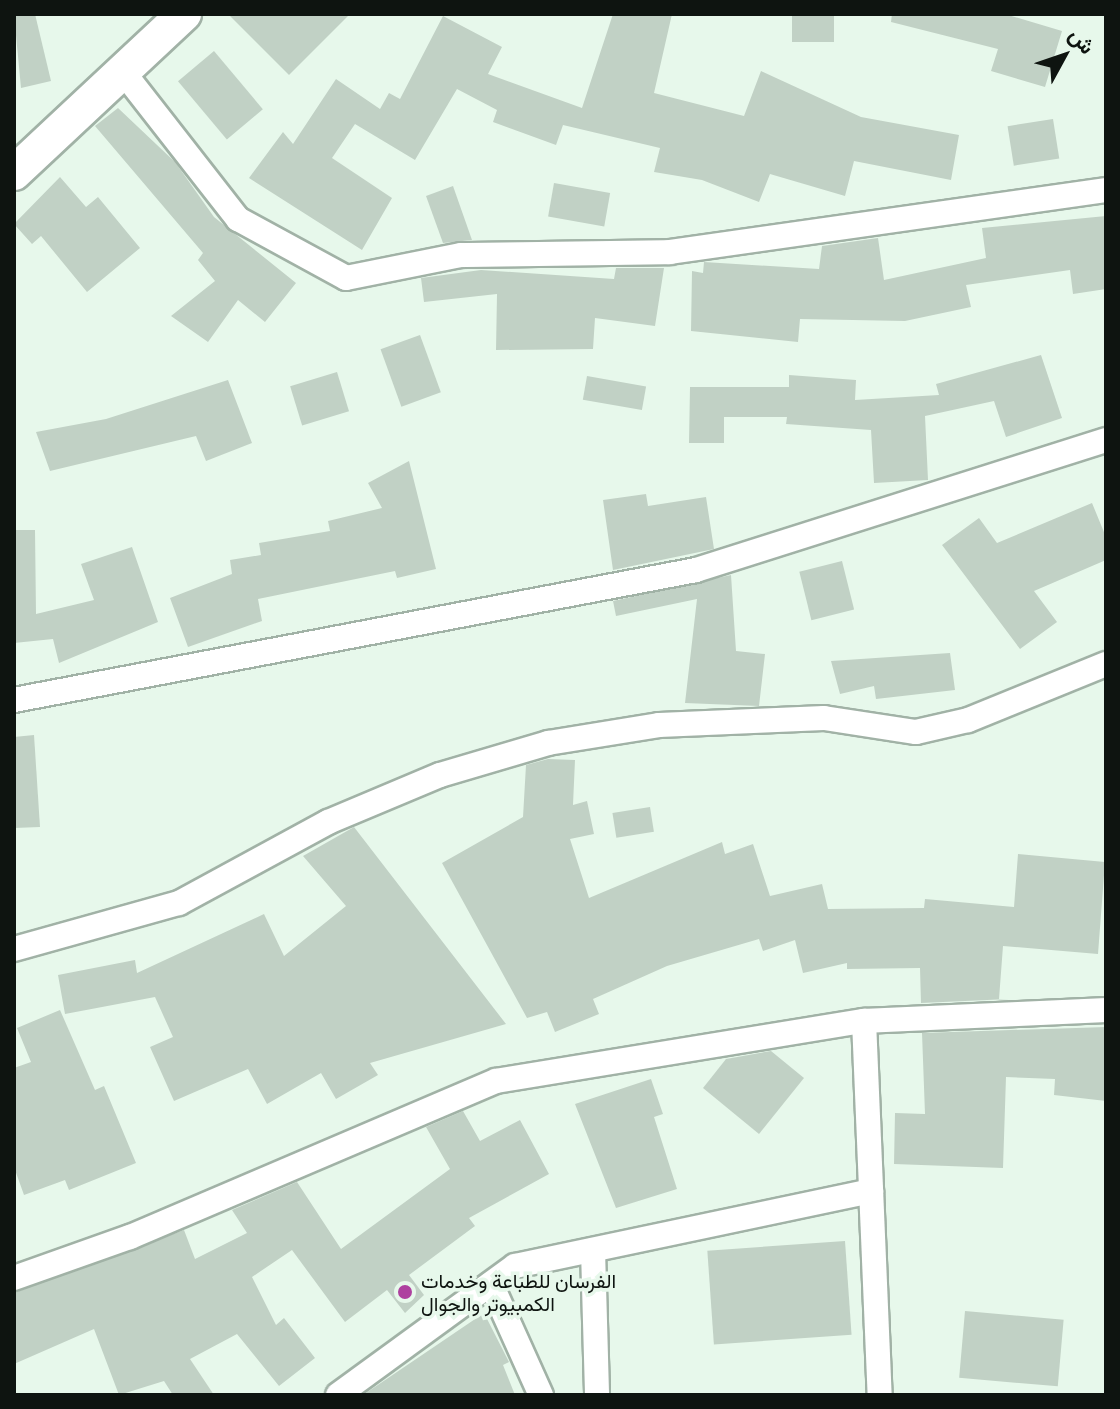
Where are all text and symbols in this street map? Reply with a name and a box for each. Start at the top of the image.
north arrow [1024,16,1104,96]
text: ش [1065,22,1101,58]
place label: الفرسان للطباعة وخدمات الكمبيوتر والجوال [421,1268,616,1315]
marker: الفرسان للطباعة وخدمات الكمبيوتر والجوال [396,1283,414,1301]

